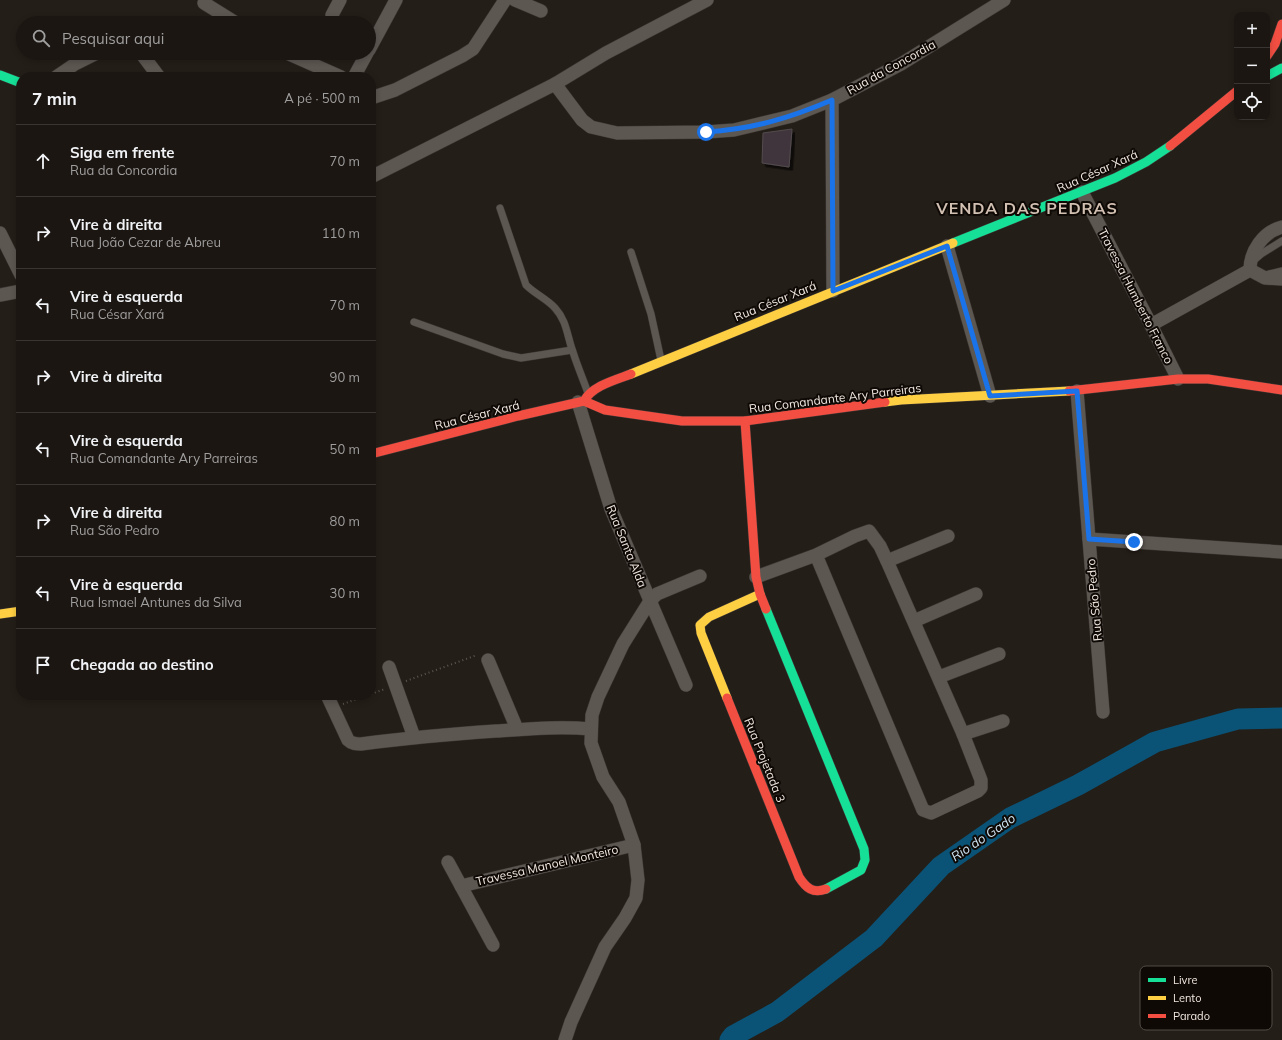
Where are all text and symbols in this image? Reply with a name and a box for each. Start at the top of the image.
map controls [1234,12,1270,120]
button: + [1234,12,1270,48]
search box [16,16,376,60]
icon: search [30,27,52,49]
text: Pesquisar aqui [62,29,164,48]
street label: Rua da Concordia [844,36,938,98]
button: − [1234,48,1270,84]
button: locate [1234,84,1270,120]
text: 7 min [32,88,77,109]
text: A pé · 500 m [284,90,360,106]
route start [697,123,715,141]
text: Siga em frente [70,143,175,162]
street label: Rua César Xará [1054,146,1140,196]
icon: ahead [32,150,54,172]
text: 70 m [330,153,360,169]
text: Rua da Concordia [70,162,177,178]
district label: VENDA DAS PEDRAS [935,198,1118,218]
text: Vire à direita [70,215,162,234]
icon: right [32,222,54,244]
text: 110 m [322,225,360,241]
street label: Travessa Humberto Franco [1095,226,1177,366]
text: Rua João Cezar de Abreu [70,234,221,250]
street label: Rua César Xará [732,278,818,324]
text: Vire à esquerda [70,287,183,306]
icon: left [32,294,54,316]
text: 70 m [330,297,360,313]
text: Rua César Xará [70,306,164,322]
icon: right [32,366,54,388]
text: Vire à direita [70,367,162,386]
text: 90 m [330,369,360,385]
street label: Rua Comandante Ary Parreiras [748,380,922,416]
street label: Rua César Xará [433,397,521,433]
text: Vire à esquerda [70,431,183,450]
icon: left [32,438,54,460]
text: 50 m [330,441,360,457]
text: Rua Comandante Ary Parreiras [70,450,258,466]
street label: Rua Santa Alda [604,502,650,590]
text: Vire à direita [70,503,162,522]
icon: right [32,510,54,532]
text: 80 m [330,513,360,529]
text: Rua São Pedro [70,522,160,538]
route end [1125,533,1143,551]
street label: Rua São Pedro [1083,558,1105,642]
text: Vire à esquerda [70,575,183,594]
icon: left [32,582,54,604]
text: 30 m [330,585,360,601]
text: Rua Ismael Antunes da Silva [70,594,242,610]
icon: arrive [32,654,54,676]
text: Chegada ao destino [70,655,214,674]
street label: Rua Projetada 3 [741,716,789,804]
water label: Rio do Gado [948,810,1018,864]
street label: Travessa Manoel Monteiro [474,841,620,889]
legend [1140,966,1272,1030]
text: Livre [1173,973,1197,987]
text: Lento [1173,991,1201,1005]
text: Parado [1173,1009,1210,1023]

